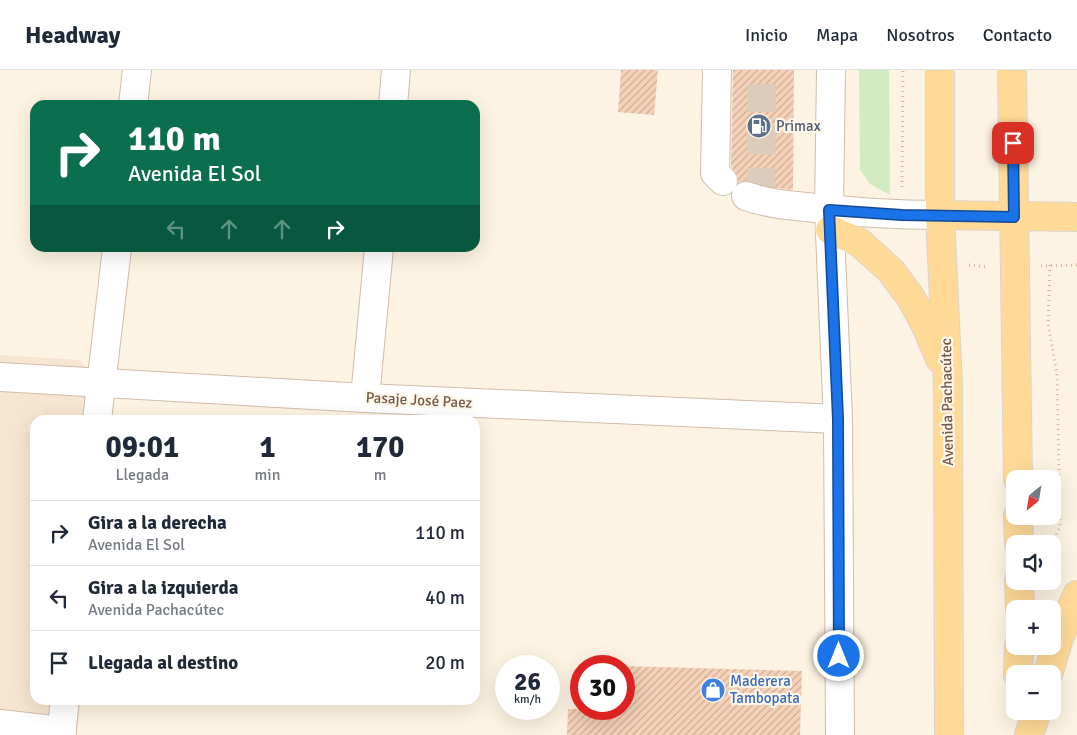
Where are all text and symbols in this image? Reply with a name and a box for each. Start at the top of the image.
text: Headway [25,20,121,50]
text: Inicio [745,24,788,46]
text: Mapa [816,24,858,46]
text: Nosotros [886,24,955,46]
text: Contacto [983,24,1052,46]
fuel station icon: Primax [746,113,772,139]
text: 110 m [128,117,221,160]
place label: Primax [776,117,821,135]
icon: right [45,120,110,185]
pin [992,122,1034,164]
icon: arrive [999,129,1027,157]
text: Avenida El Sol [128,160,261,187]
icon: left [162,215,190,243]
icon: ahead [215,215,243,243]
icon: ahead [268,215,296,243]
icon: right [321,215,349,243]
street label: Avenida Pachacútec [937,338,957,466]
street label: Pasaje José Paez [365,388,473,412]
text: 09:01 [105,429,179,466]
text: 1 [259,429,276,466]
text: 170 [356,429,404,466]
text: Llegada [115,465,169,485]
text: min [255,465,280,485]
text: m [374,465,387,485]
north arrow [1006,470,1061,525]
map controls [1006,470,1061,720]
text: Gira a la derecha [88,511,227,535]
icon: right [45,519,73,547]
text: 110 m [415,521,465,545]
text: Avenida El Sol [88,535,185,555]
button: sound [1006,535,1061,590]
text: Gira a la izquierda [88,576,238,600]
icon: left [45,584,73,612]
text: 40 m [425,586,465,610]
text: Avenida Pachacútec [88,600,224,620]
button: + [1006,600,1061,655]
position arrow [812,629,864,681]
icon: arrive [45,649,73,677]
text: Llegada al destino [88,651,238,675]
text: 20 m [425,651,465,675]
speed limit sign: 30 [570,655,635,720]
button: − [1006,665,1061,720]
text: 26 [514,666,541,697]
place label: Maderera Tambopata [730,672,800,707]
shop icon: Maderera Tambopata [700,677,726,703]
text: km/h [514,692,541,707]

